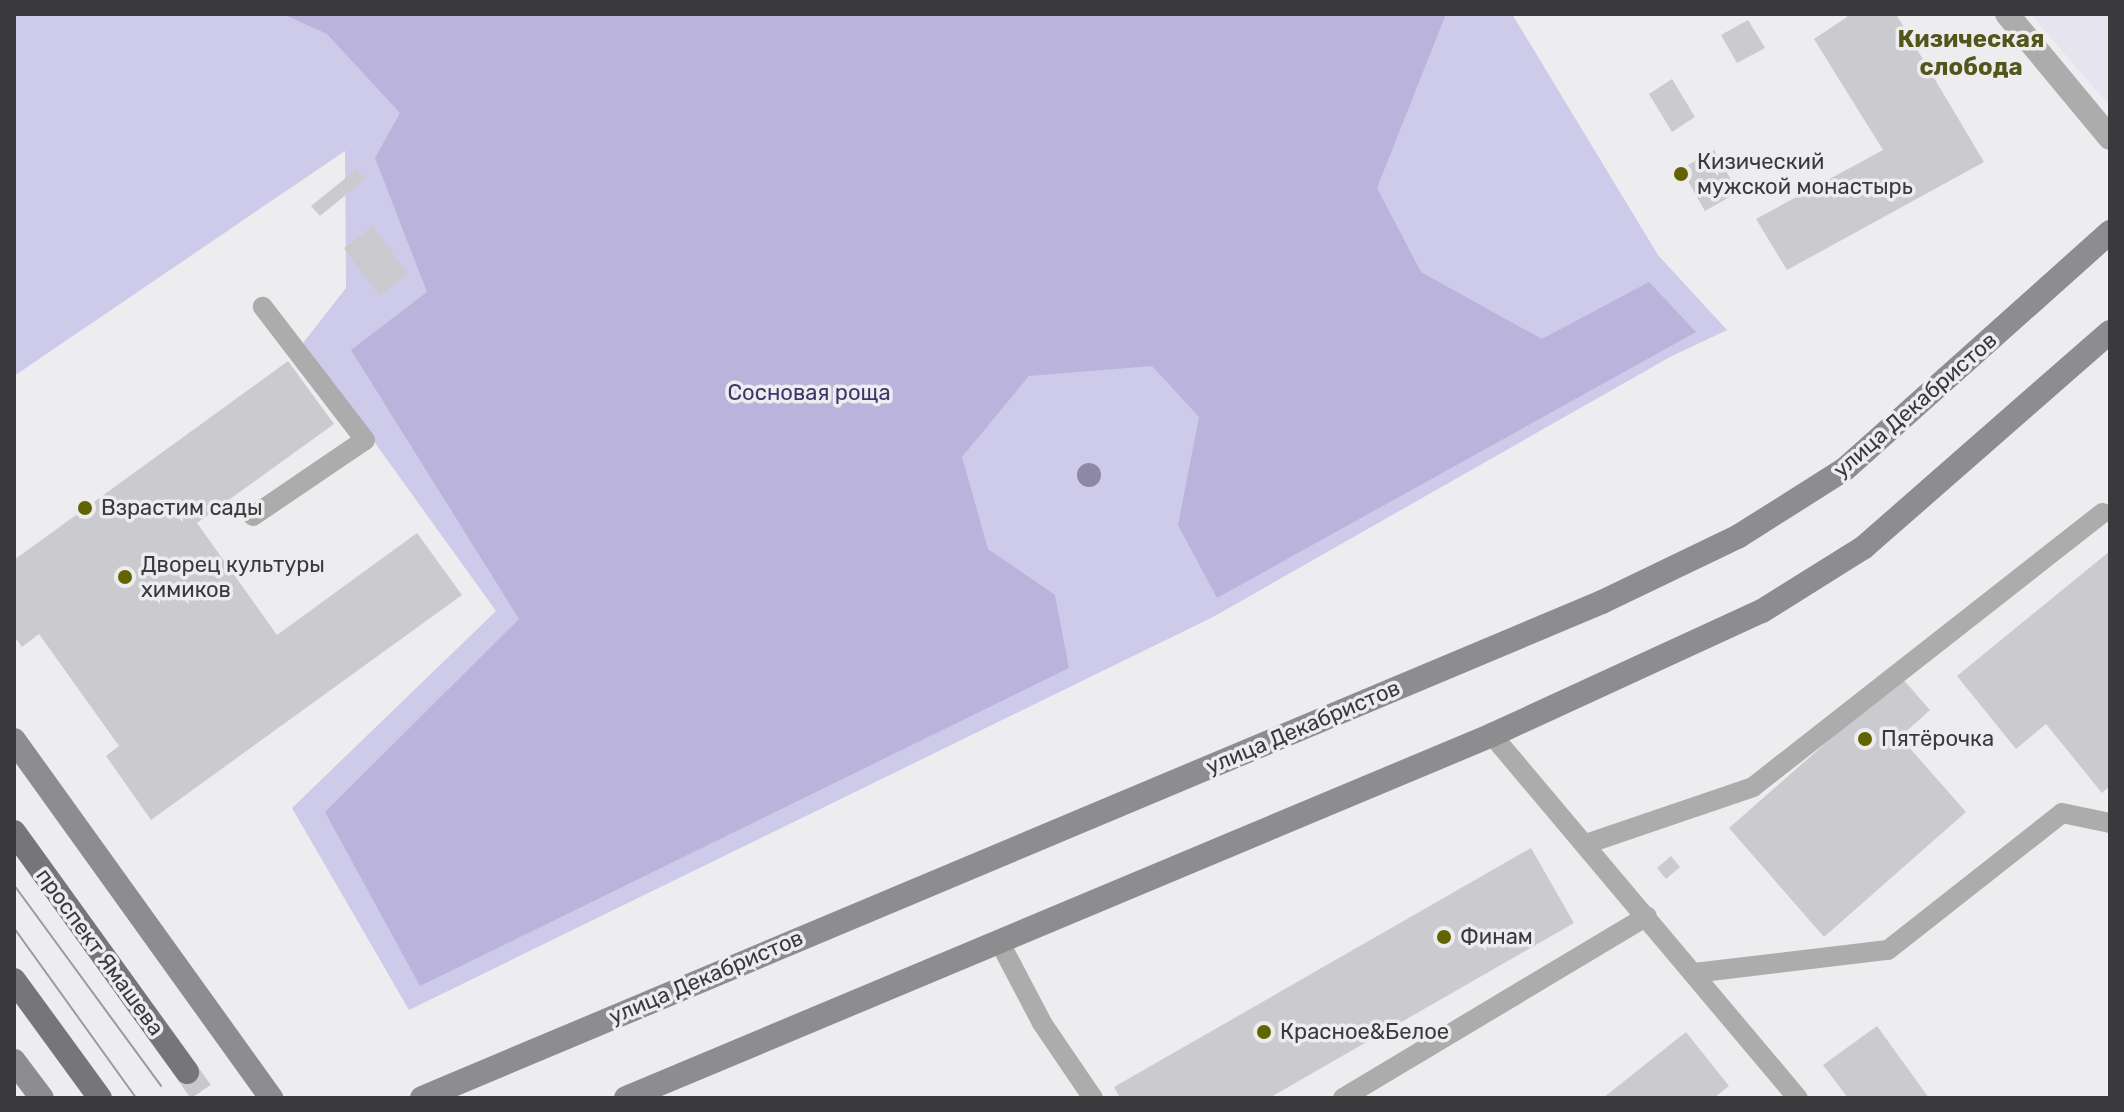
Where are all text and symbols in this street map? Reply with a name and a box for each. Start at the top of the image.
district label: Кизическая слобода [1898,26,2044,82]
place label: Кизический мужской монастырь [1697,148,1913,200]
marker: Кизический мужской монастырь [1672,165,1690,183]
street label: улица Декабристов [1828,327,2002,483]
park label: Сосновая роща [727,380,891,406]
place label: Взрастим сады [101,495,262,521]
marker: Взрастим сады [76,499,94,517]
place label: Дворец культуры химиков [141,551,325,602]
marker: Дворец культуры химиков [116,568,134,586]
street label: улица Декабристов [1202,674,1404,780]
place label: Пятёрочка [1881,726,1994,752]
marker: Пятёрочка [1856,730,1874,748]
street label: проспект Ямашева [30,863,170,1041]
street label: улица Декабристов [605,924,807,1030]
place label: Финам [1460,924,1533,950]
marker: Финам [1435,928,1453,946]
place label: Красное&Белое [1280,1019,1449,1045]
marker: Красное&Белое [1255,1023,1273,1041]

